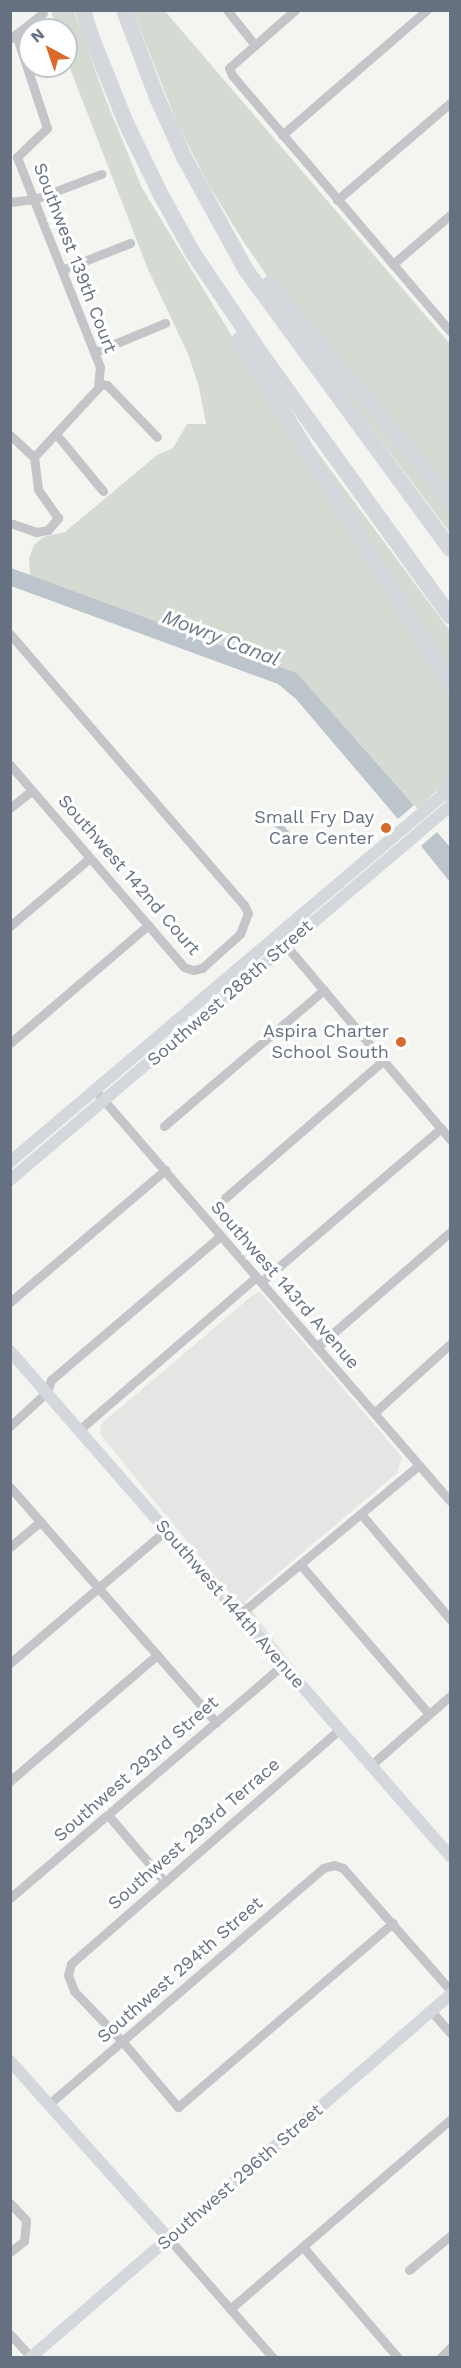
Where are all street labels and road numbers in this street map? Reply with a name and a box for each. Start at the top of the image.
street label: Southwest 139th Court [29,160,121,356]
street label: Southwest 142nd Court [53,790,205,960]
street label: Southwest 288th Street [143,915,317,1071]
street label: Southwest 143rd Avenue [206,1196,364,1374]
street label: Southwest 144th Avenue [150,1515,310,1693]
street label: Southwest 293rd Street [49,1692,223,1846]
street label: Southwest 293rd Terrace [104,1753,284,1915]
street label: Southwest 294th Street [93,1892,267,2048]
street label: Southwest 296th Street [153,2099,327,2255]

